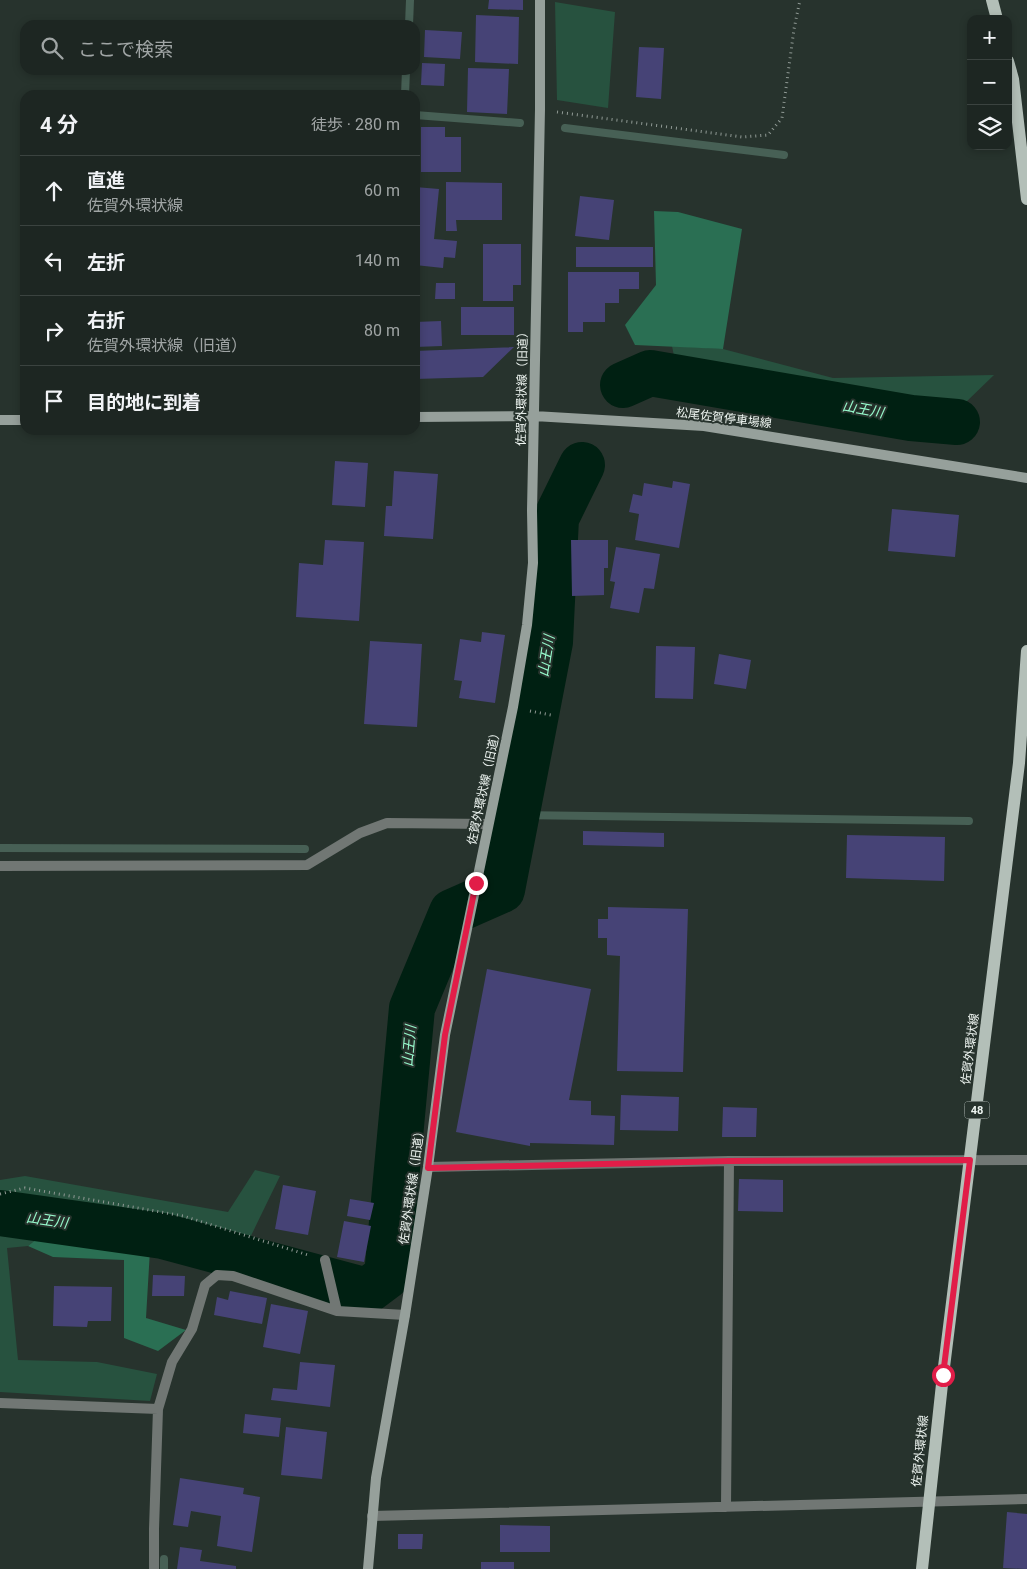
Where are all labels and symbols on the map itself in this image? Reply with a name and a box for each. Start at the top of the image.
street label: 佐賀外環状線（旧道） [514,326,530,446]
water label: 山王川 [841,397,887,421]
street label: 松尾佐賀停車場線 [675,405,773,431]
water label: 山王川 [535,632,557,678]
street label: 佐賀外環状線（旧道） [465,726,503,846]
route end [465,872,488,895]
street label: 佐賀外環状線 [959,1012,981,1086]
water label: 山王川 [399,1022,419,1068]
road number: 48 [964,1102,990,1118]
street label: 佐賀外環状線（旧道） [397,1125,427,1245]
water label: 山王川 [25,1209,71,1231]
route start [932,1364,955,1387]
street label: 佐賀外環状線 [909,1414,931,1488]

